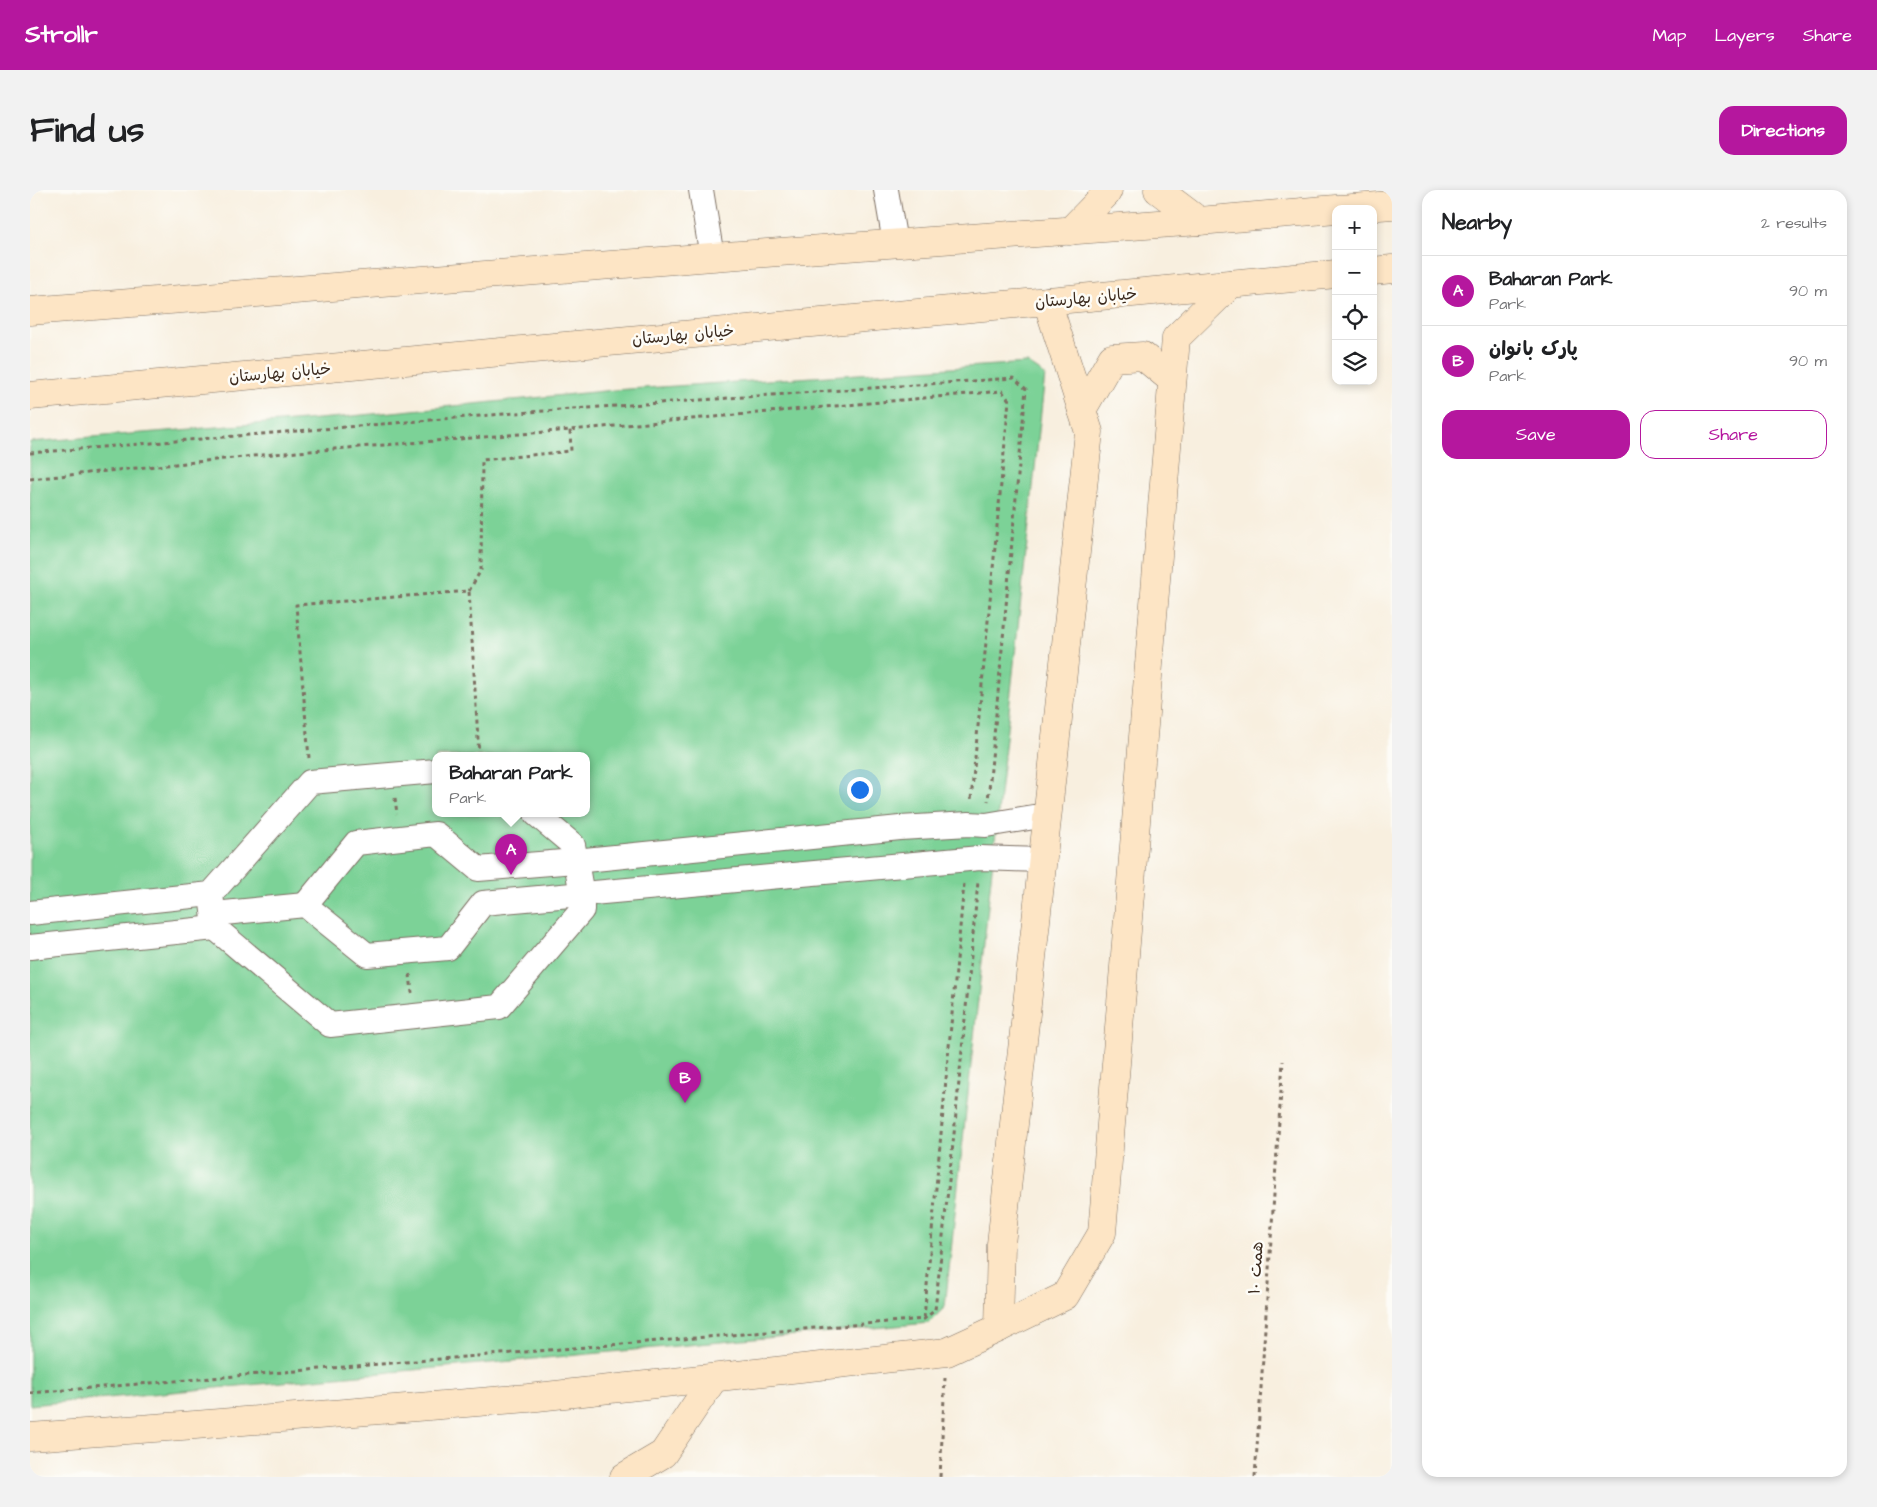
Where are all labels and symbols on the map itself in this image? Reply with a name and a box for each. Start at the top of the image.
street label: خیابان بهارستان [1034,283,1138,313]
street label: خیابان بهارستان [631,320,735,350]
street label: خیابان بهارستان [228,358,332,388]
your location [847,777,873,803]
pin: A [495,834,527,875]
pin: B [669,1062,701,1103]
street label: همت ۱۰ [1243,1241,1269,1295]

